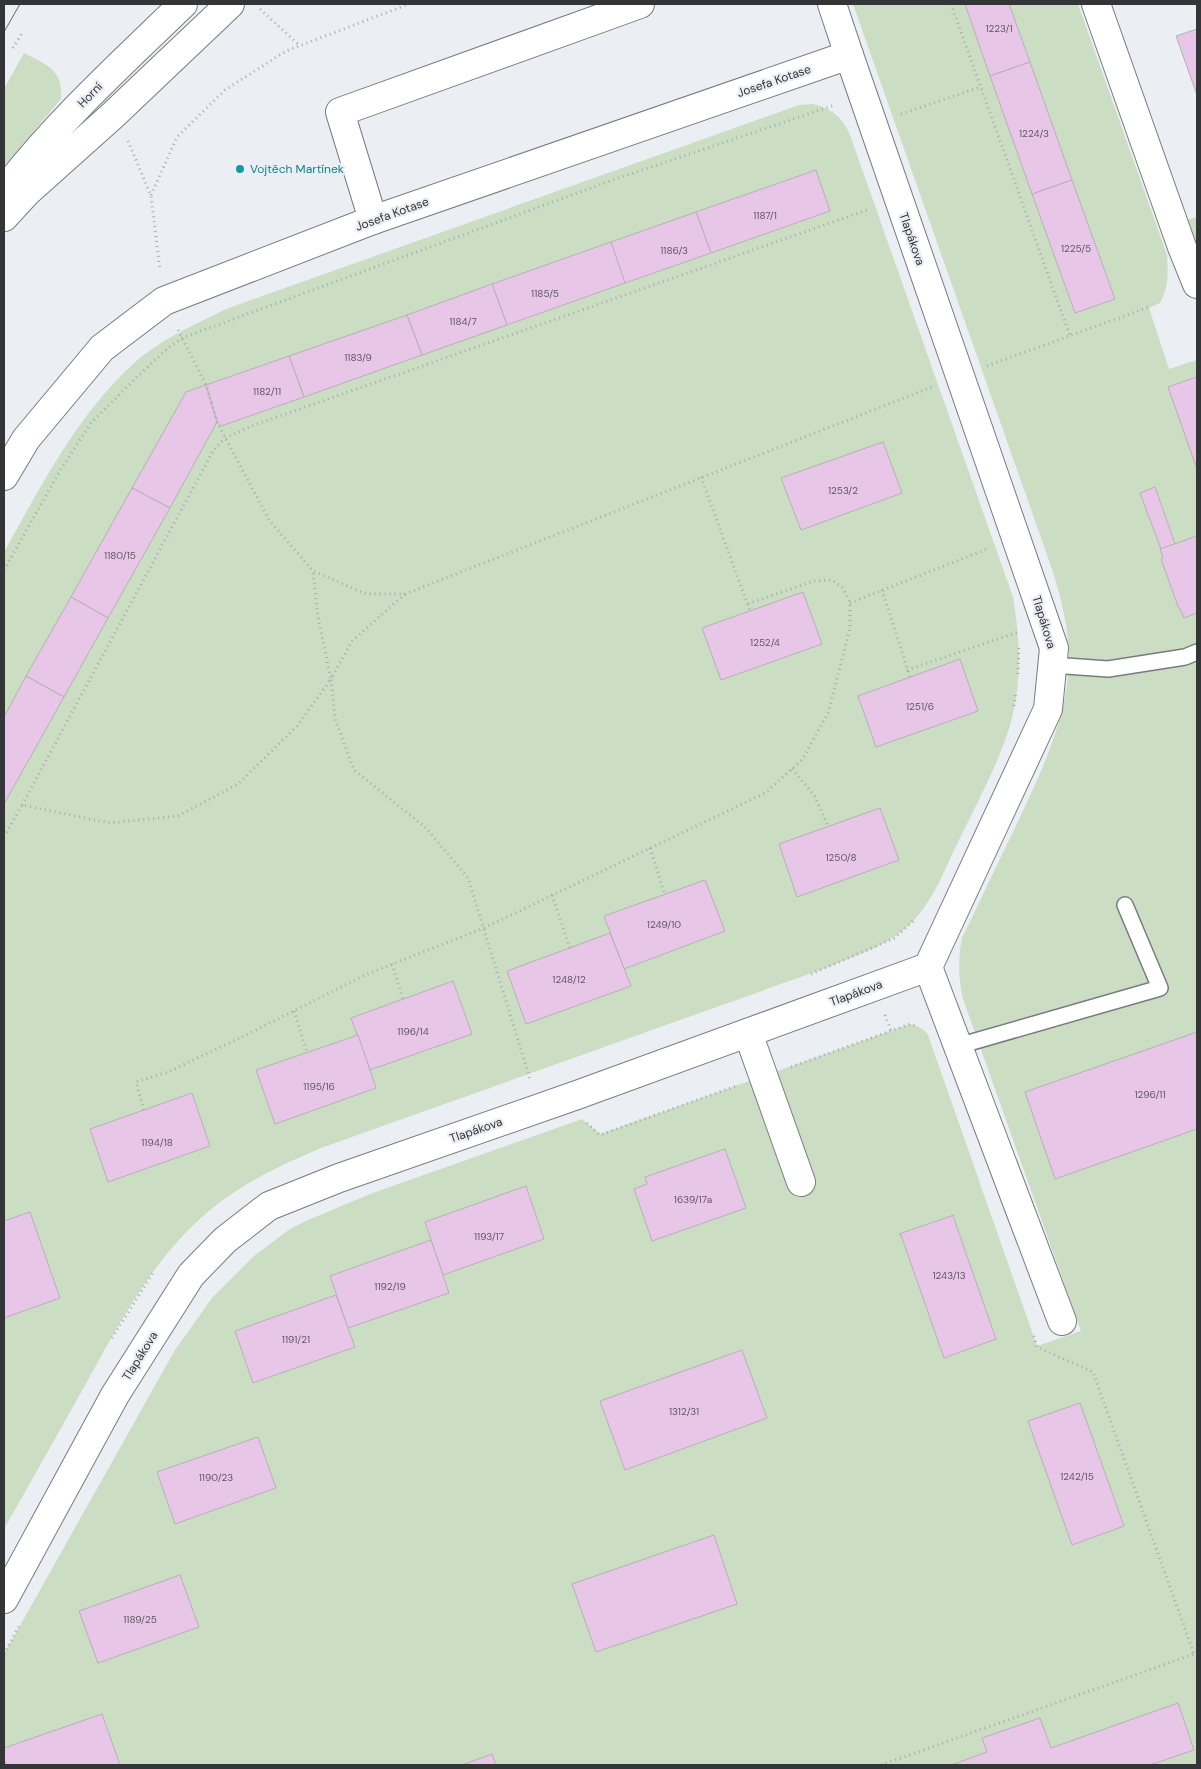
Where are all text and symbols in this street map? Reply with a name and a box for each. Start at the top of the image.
house number: 1223/1 [985,22,1013,35]
street label: Josefa Kotase [735,61,813,101]
street label: Horní [74,79,106,111]
house number: 1224/3 [1019,127,1049,140]
place label: Vojtěch Martínek [250,161,344,177]
marker: Vojtěch Martínek [234,163,246,175]
street label: Josefa Kotase [353,193,431,235]
house number: 1187/1 [753,209,777,222]
street label: Tlapákova [895,210,929,268]
house number: 1225/5 [1061,242,1091,255]
house number: 1186/3 [660,244,688,257]
house number: 1185/5 [531,287,559,300]
house number: 1184/7 [449,315,477,328]
house number: 1183/9 [344,351,372,364]
house number: 1182/11 [253,385,281,398]
house number: 1253/2 [828,484,858,497]
house number: 1180/15 [104,549,136,562]
street label: Tlapákova [1028,593,1060,651]
house number: 1252/4 [750,636,780,649]
house number: 1251/6 [906,700,934,713]
house number: 1250/8 [825,851,857,864]
house number: 1249/10 [647,918,681,931]
house number: 1248/12 [552,973,586,986]
street label: Tlapákova [827,976,885,1010]
house number: 1196/14 [397,1025,429,1038]
house number: 1195/16 [303,1080,335,1093]
house number: 1296/11 [1134,1088,1166,1101]
street label: Tlapákova [447,1113,505,1147]
house number: 1194/18 [141,1136,173,1149]
house number: 1639/17a [674,1193,712,1206]
house number: 1193/17 [474,1230,504,1243]
house number: 1243/13 [932,1269,966,1282]
house number: 1192/19 [374,1280,406,1293]
street label: Tlapákova [119,1328,161,1384]
house number: 1191/21 [282,1333,310,1346]
house number: 1312/31 [669,1405,699,1418]
house number: 1242/15 [1060,1470,1094,1483]
house number: 1190/23 [199,1471,233,1484]
house number: 1189/25 [123,1613,157,1626]

